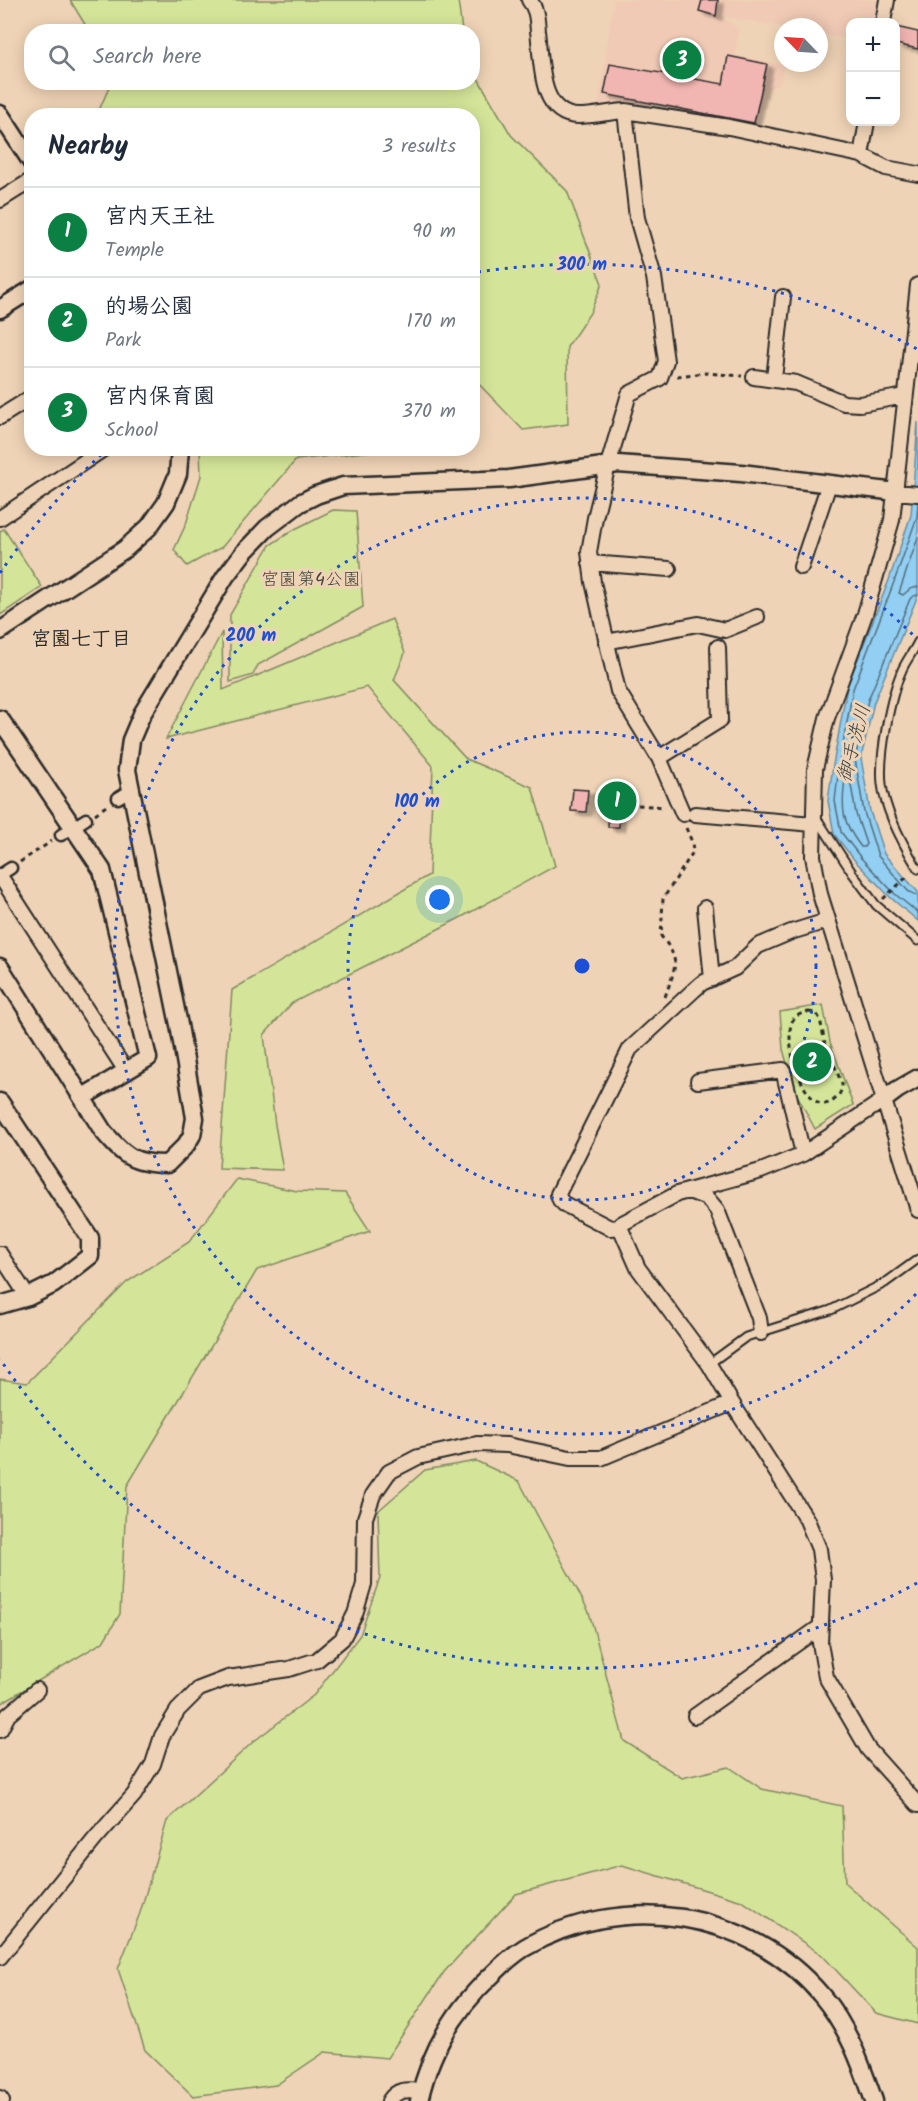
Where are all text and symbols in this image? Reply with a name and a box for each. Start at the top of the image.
north arrow [774,18,828,72]
map controls [846,18,900,126]
button: + [846,18,900,72]
search box [24,24,480,90]
pin: 3 [662,38,702,82]
text: Search here [93,40,201,75]
icon: search [45,41,78,74]
button: − [846,72,900,126]
text: Nearby [48,126,128,168]
text: 3 results [382,131,456,163]
text: 宮内天王社 [105,200,215,235]
text: 1 [64,216,71,248]
text: 90 m [412,216,456,248]
text: Temple [105,235,164,267]
text: 300 m [556,251,607,280]
text: 的場公園 [105,290,193,325]
text: 2 [62,306,73,338]
text: 170 m [407,306,456,338]
text: Park [105,325,141,357]
text: 宮内保育園 [105,380,215,415]
text: 3 [62,396,73,428]
text: 370 m [401,396,456,428]
text: School [105,415,158,447]
park label: 宮園第4公園 [261,566,361,595]
text: 200 m [226,622,277,651]
district label: 宮園七丁目 [31,624,131,656]
water label: 御手洗川 [829,701,881,786]
pin: 1 [598,778,636,824]
text: 100 m [394,788,440,817]
your location [425,885,454,914]
centre of rings [572,956,592,976]
pin: 2 [792,1040,832,1084]

